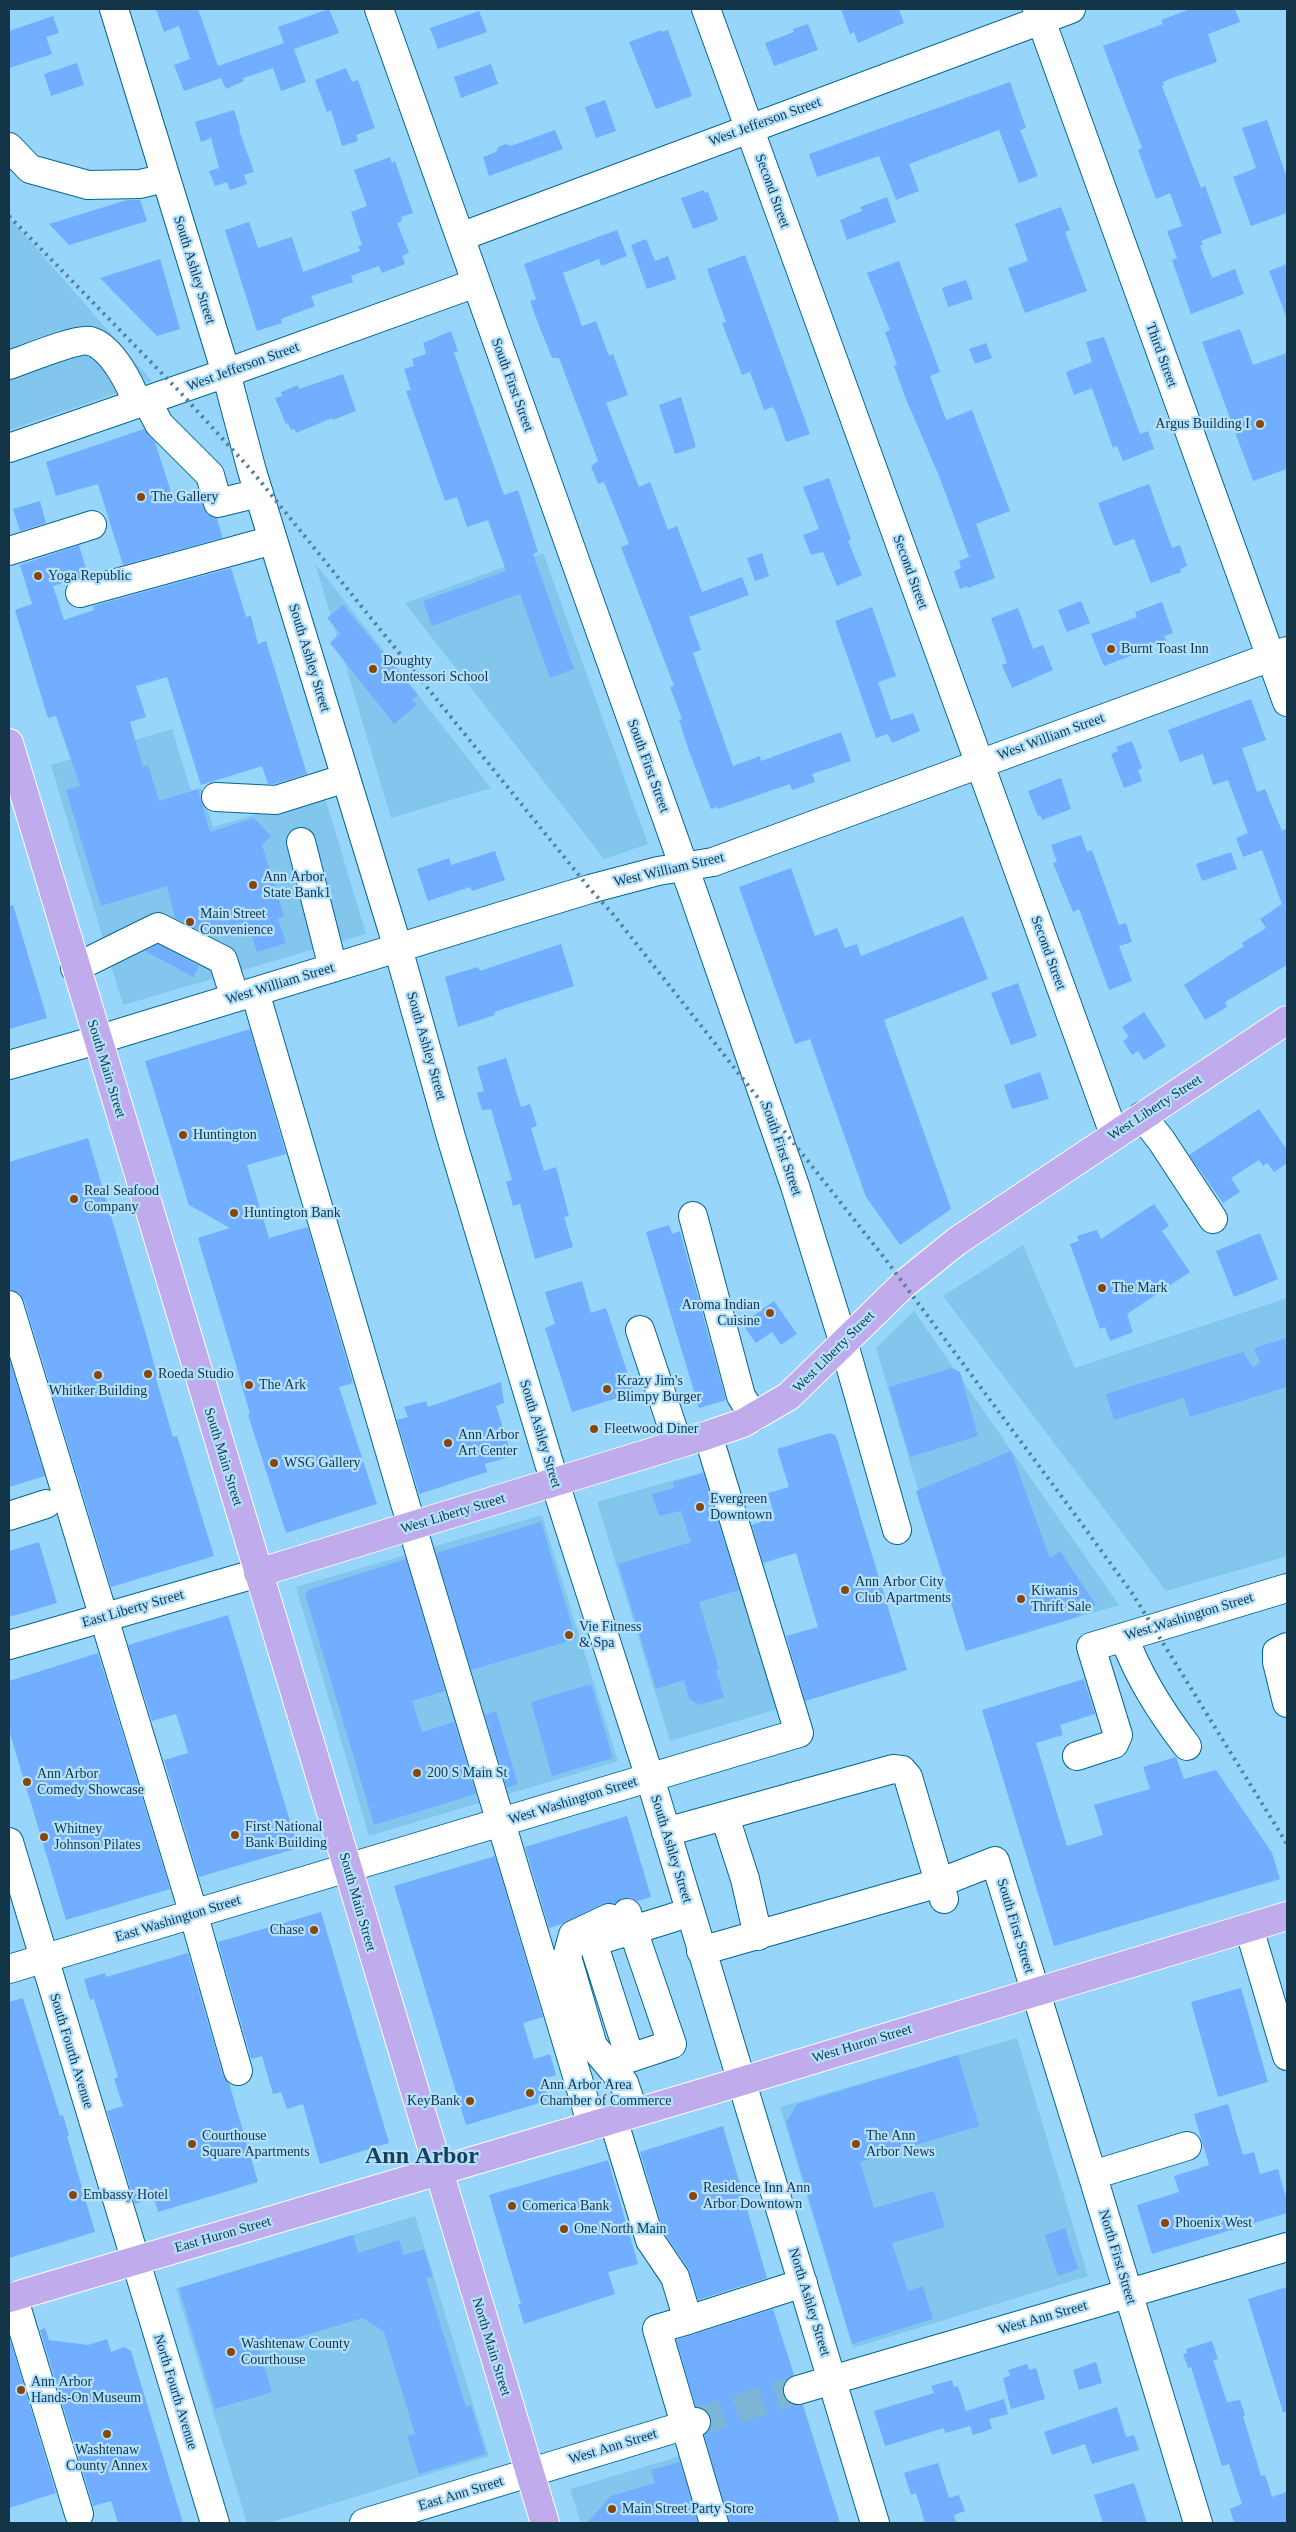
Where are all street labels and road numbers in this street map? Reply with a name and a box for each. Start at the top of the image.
street label: West Jefferson Street [707,94,823,150]
street label: Second Street [751,152,793,230]
street label: South Ashley Street [170,214,218,326]
street label: Third Street [1142,321,1180,389]
street label: South First Street [487,336,537,434]
street label: West Jefferson Street [185,339,301,395]
street label: Second Street [889,533,931,611]
street label: South Ashley Street [285,602,333,714]
street label: West William Street [995,710,1107,764]
street label: South First Street [623,717,673,815]
street label: West William Street [612,849,726,891]
street label: Second Street [1027,914,1069,992]
street label: West William Street [224,960,336,1008]
street label: South Ashley Street [402,990,450,1102]
street label: South Main Street [83,1018,129,1120]
street label: West Liberty Street [1105,1071,1205,1145]
street label: South First Street [757,1100,805,1198]
street label: West Liberty Street [790,1308,878,1396]
street label: South Ashley Street [516,1378,564,1490]
street label: South Main Street [200,1406,246,1508]
street label: West Liberty Street [399,1490,507,1538]
street label: East Liberty Street [80,1586,186,1632]
street label: West Washington Street [1123,1589,1255,1645]
street label: West Washington Street [507,1773,639,1829]
street label: South Ashley Street [647,1793,695,1905]
street label: South Main Street [335,1851,379,1953]
street label: South First Street [993,1877,1037,1975]
street label: East Washington Street [113,1892,243,1946]
street label: South Fourth Avenue [45,1991,97,2111]
street label: West Huron Street [810,2021,914,2067]
street label: North First Street [1095,2208,1139,2306]
street label: East Huron Street [173,2213,273,2257]
street label: North Ashley Street [785,2246,833,2358]
street label: North Main Street [468,2296,514,2398]
street label: West Ann Street [997,2297,1089,2339]
street label: North Fourth Avenue [149,2332,201,2452]
street label: West Ann Street [567,2426,659,2468]
street label: East Ann Street [417,2473,505,2515]

